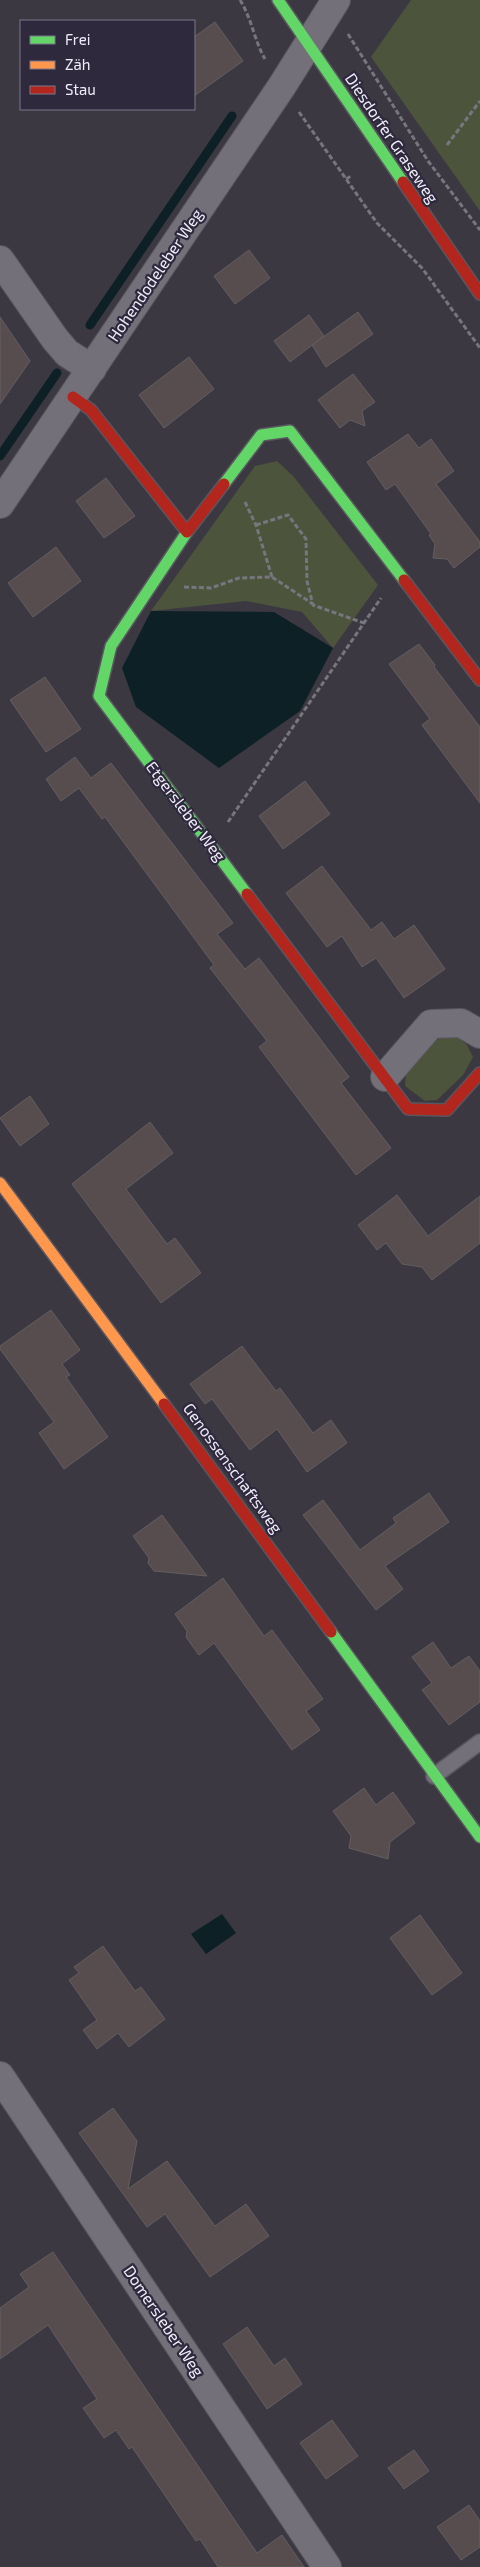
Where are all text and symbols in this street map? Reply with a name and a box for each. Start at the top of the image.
legend [20,20,195,110]
text: Frei [65,30,90,48]
text: Zäh [65,55,90,73]
street label: Diesdorfer Graseweg [342,69,443,206]
text: Stau [65,80,96,98]
street label: Hohendodeleber Weg [103,205,206,345]
street label: Etgersleber Weg [143,757,230,864]
street label: Genossenschaftsweg [180,1399,287,1537]
street label: Domersleber Weg [120,2262,209,2380]

